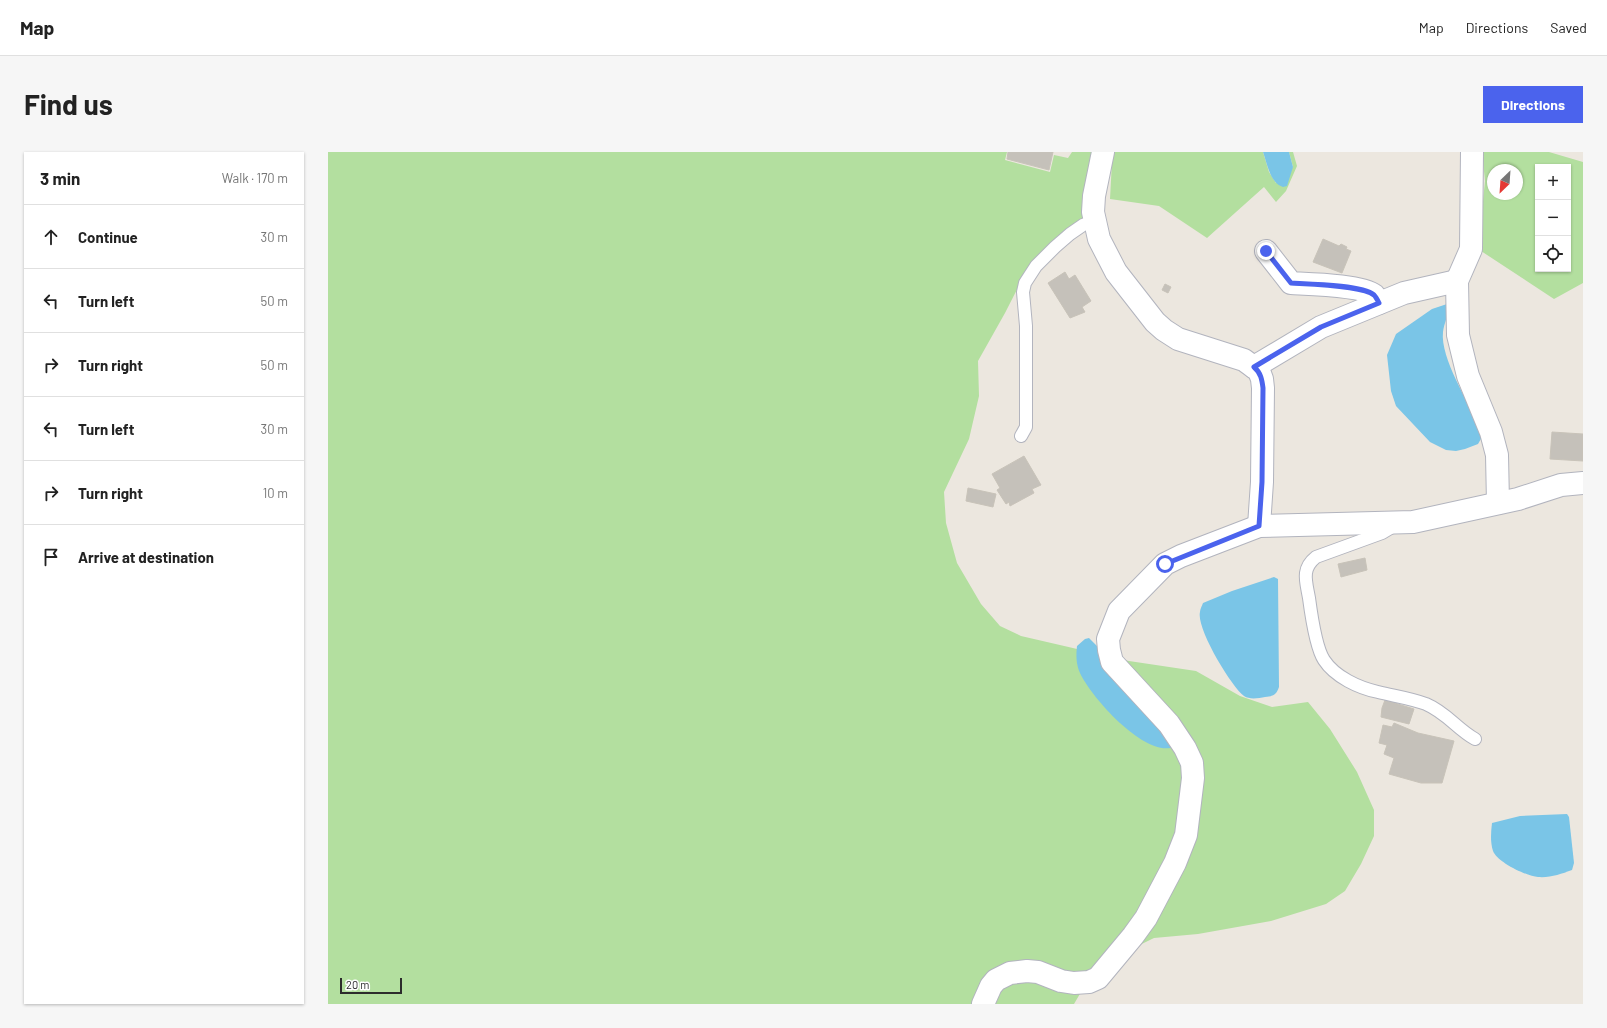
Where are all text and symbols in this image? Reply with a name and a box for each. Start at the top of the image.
text: Map [20,16,54,39]
text: Map [1419,19,1444,36]
text: Directions [1466,19,1528,36]
text: Saved [1550,19,1587,36]
button: Directions [1483,86,1583,123]
text: Find us [24,87,113,121]
north arrow [1487,164,1523,200]
map controls [1535,164,1571,272]
button: + [1535,164,1571,200]
text: 3 min [40,168,80,188]
text: Walk · 170 m [222,170,288,186]
button: − [1535,200,1571,236]
icon: ahead [40,226,62,248]
text: Continue [78,228,138,246]
text: 30 m [261,229,288,245]
button: locate [1535,236,1571,272]
route end [1257,242,1275,260]
icon: left [40,290,62,312]
text: Turn left [78,292,134,310]
text: 50 m [261,293,288,309]
icon: right [40,354,62,376]
text: Turn right [78,356,143,374]
text: 50 m [261,357,288,373]
icon: left [40,418,62,440]
text: Turn left [78,420,134,438]
text: 30 m [261,421,288,437]
icon: right [40,482,62,504]
text: Turn right [78,484,143,502]
text: 10 m [263,485,288,501]
icon: arrive [40,546,62,568]
text: Arrive at destination [78,548,214,566]
route start [1156,555,1174,573]
scale bar [340,976,402,995]
text: 20 m [346,978,369,991]

